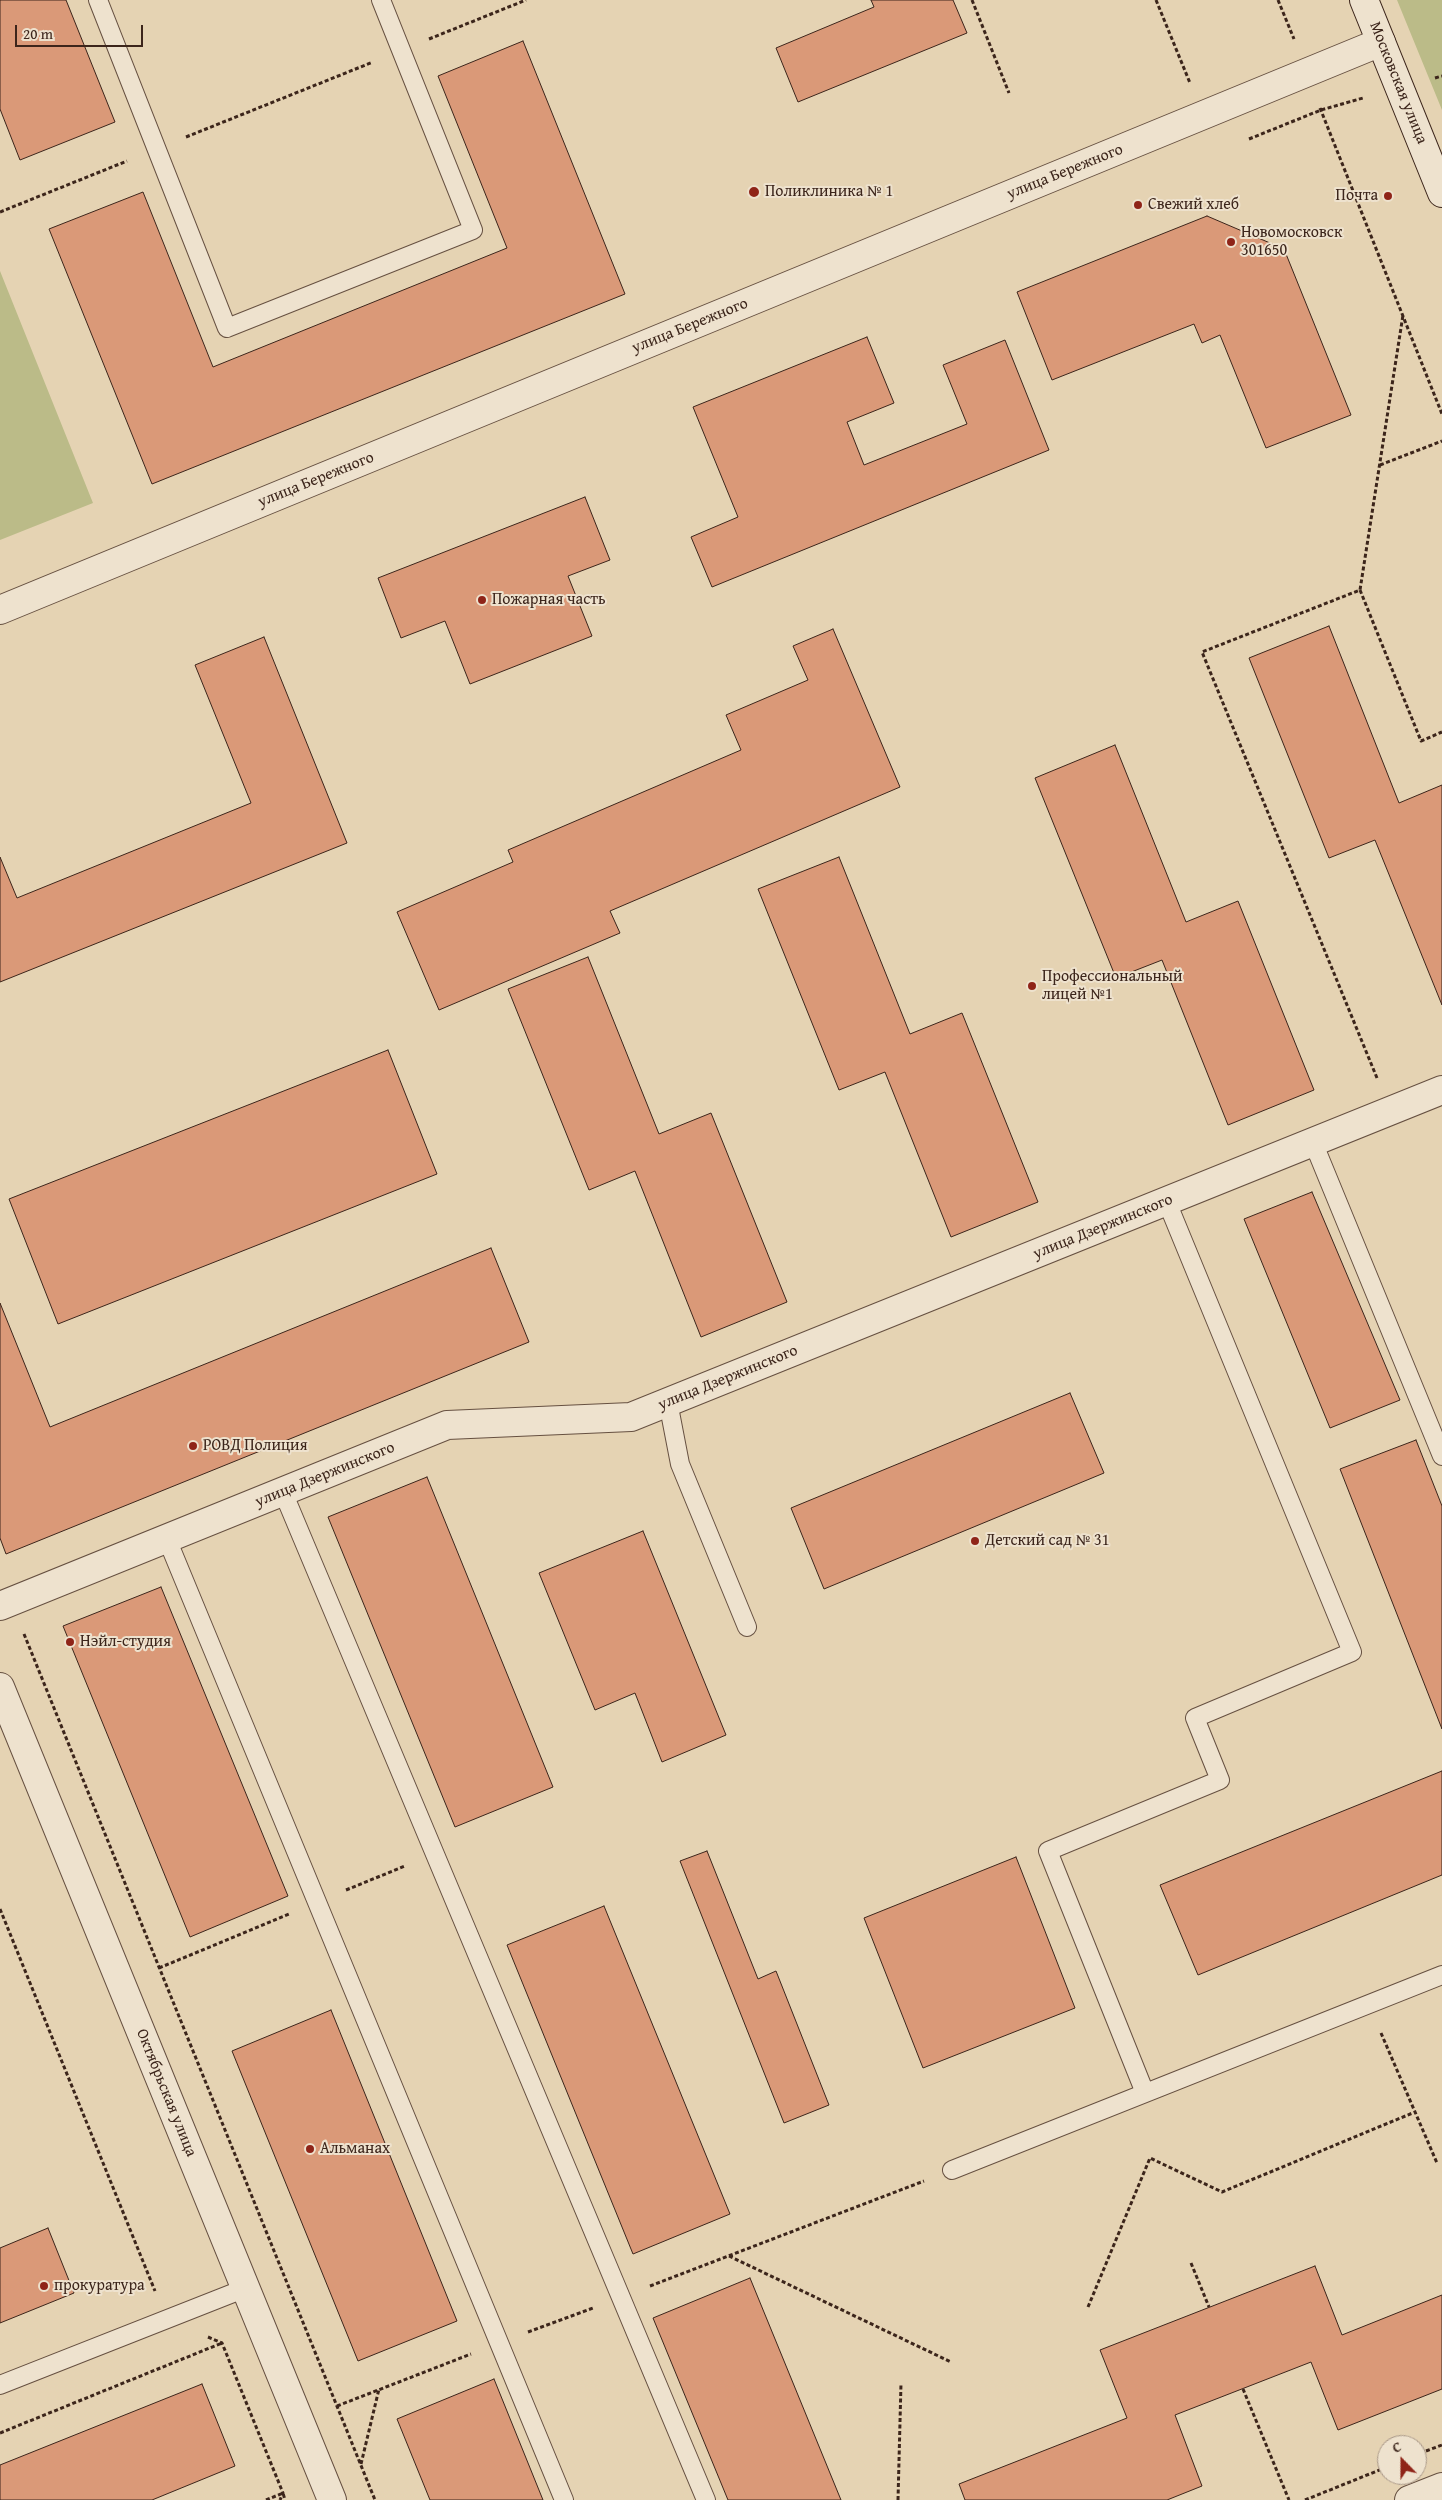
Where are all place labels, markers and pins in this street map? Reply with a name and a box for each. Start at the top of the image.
place label: Поликлиника № 1 [765,182,893,202]
marker: Поликлиника № 1 [747,185,761,199]
place label: Почта [1336,186,1378,206]
marker: Почта [1382,190,1394,202]
place label: Свежий хлеб [1148,195,1239,215]
marker: Свежий хлеб [1132,199,1144,211]
place label: Новомосковск 301650 [1241,223,1342,261]
marker: Новомосковск 301650 [1225,236,1237,248]
place label: Пожарная часть [492,590,606,610]
marker: Пожарная часть [476,594,488,606]
place label: Профессиональный лицей №1 [1042,967,1182,1005]
marker: Профессиональный лицей №1 [1026,980,1038,992]
place label: РОВД Полиция [203,1436,308,1456]
marker: РОВД Полиция [187,1440,199,1452]
place label: Детский сад № 31 [985,1531,1109,1551]
marker: Детский сад № 31 [969,1535,981,1547]
place label: Нэйл-студия [80,1632,171,1652]
marker: Нэйл-студия [64,1636,76,1648]
place label: Альманах [320,2139,390,2159]
marker: Альманах [304,2143,316,2155]
place label: прокуратура [54,2276,145,2296]
marker: прокуратура [38,2280,50,2292]

